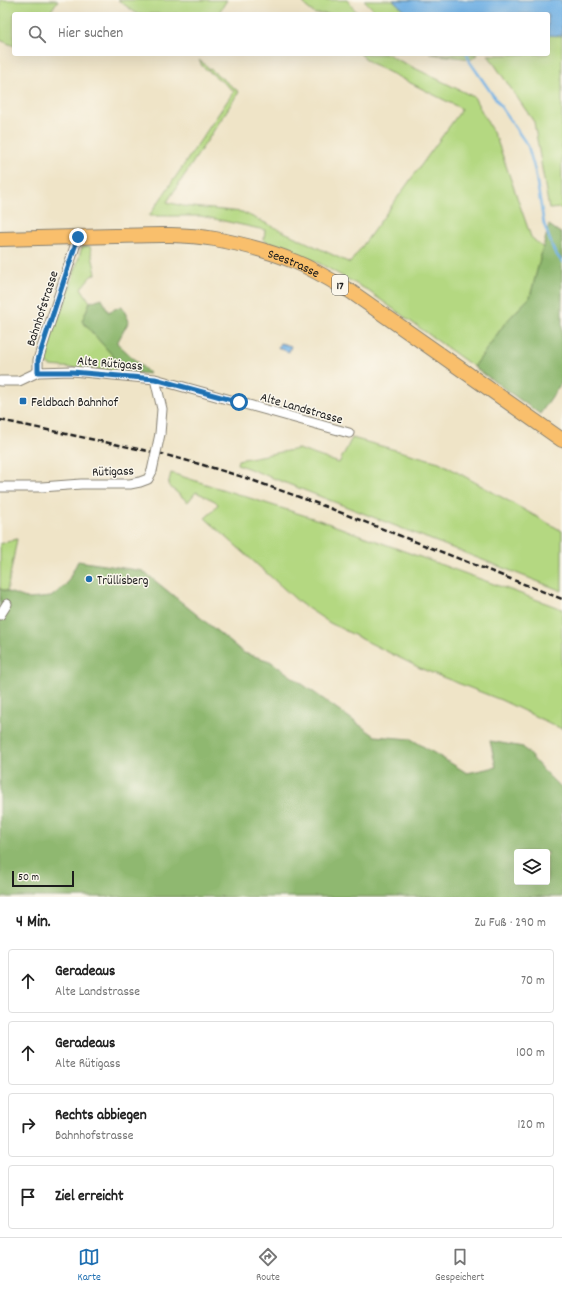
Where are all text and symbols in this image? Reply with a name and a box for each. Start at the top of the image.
search box [12,12,550,56]
icon: search [26,23,48,45]
text: Hier suchen [58,23,123,45]
route end [69,228,87,246]
street label: Seestrasse [265,245,323,284]
street label: Bahnhofstrasse [22,268,65,349]
road number: 17 [332,275,348,295]
street label: Alte Rütigass [76,352,143,377]
street label: Alte Landstrasse [258,389,345,430]
route start [230,393,248,411]
place label: Feldbach Bahnhof [31,394,119,413]
marker: Feldbach Bahnhof [18,396,28,406]
street label: Rütigass [92,462,134,483]
place label: Trüllisberg [97,572,149,591]
marker: Trüllisberg [84,574,94,584]
map controls [514,849,550,885]
button: layers [514,849,550,885]
scale bar [12,869,74,888]
text: 50 m [18,870,39,886]
text: 4 Min. [16,911,51,935]
text: Zu Fuß · 290 m [475,914,546,933]
text: Geradeaus [55,961,115,983]
icon: ahead [17,970,39,992]
text: 70 m [521,972,545,991]
text: Alte Landstrasse [55,983,140,1002]
text: Geradeaus [55,1033,115,1055]
icon: ahead [17,1042,39,1064]
text: 100 m [516,1044,545,1063]
text: Alte Rütigass [55,1055,121,1074]
text: Rechts abbiegen [55,1105,147,1127]
icon: right [17,1114,39,1136]
text: 120 m [517,1116,545,1135]
text: Bahnhofstrasse [55,1127,133,1146]
icon: arrive [17,1186,39,1208]
text: Ziel erreicht [55,1186,123,1208]
tab: Karte [78,1246,101,1286]
tab: Route [256,1246,280,1286]
tab: Gespeichert [435,1246,484,1286]

